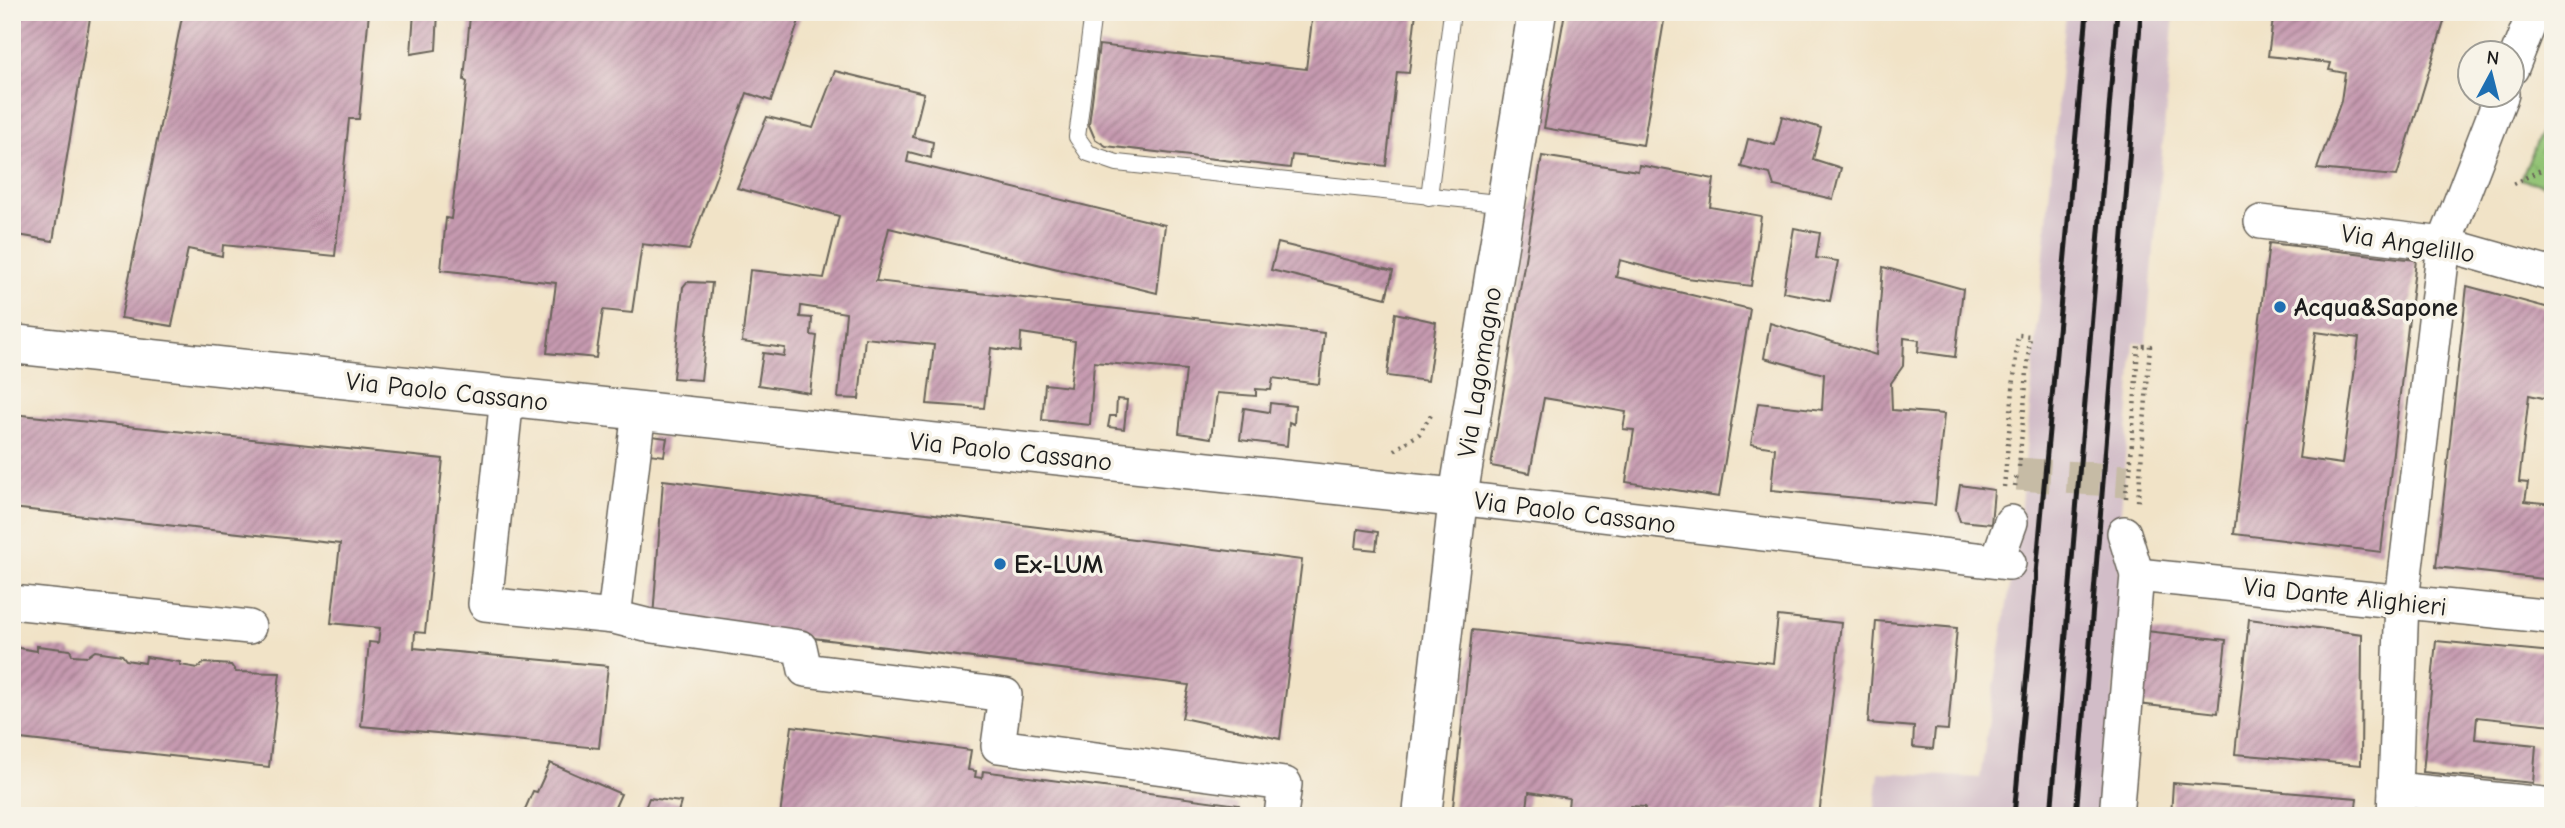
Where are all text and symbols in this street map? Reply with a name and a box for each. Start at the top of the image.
north arrow [2456,38,2526,108]
text: N [2485,46,2500,70]
street label: Via Angelillo [2339,219,2477,269]
street label: Via Lagomagno [1452,285,1508,460]
place label: Acqua&Sapone [2294,293,2458,323]
marker: Acqua&Sapone [2272,299,2288,315]
street label: Via Paolo Cassano [344,366,550,418]
street label: Via Paolo Cassano [908,426,1114,478]
street label: Via Paolo Cassano [1472,486,1678,540]
place label: Ex-LUM [1014,550,1103,580]
marker: Ex-LUM [992,556,1008,572]
street label: Via Dante Alighieri [2242,571,2448,623]

